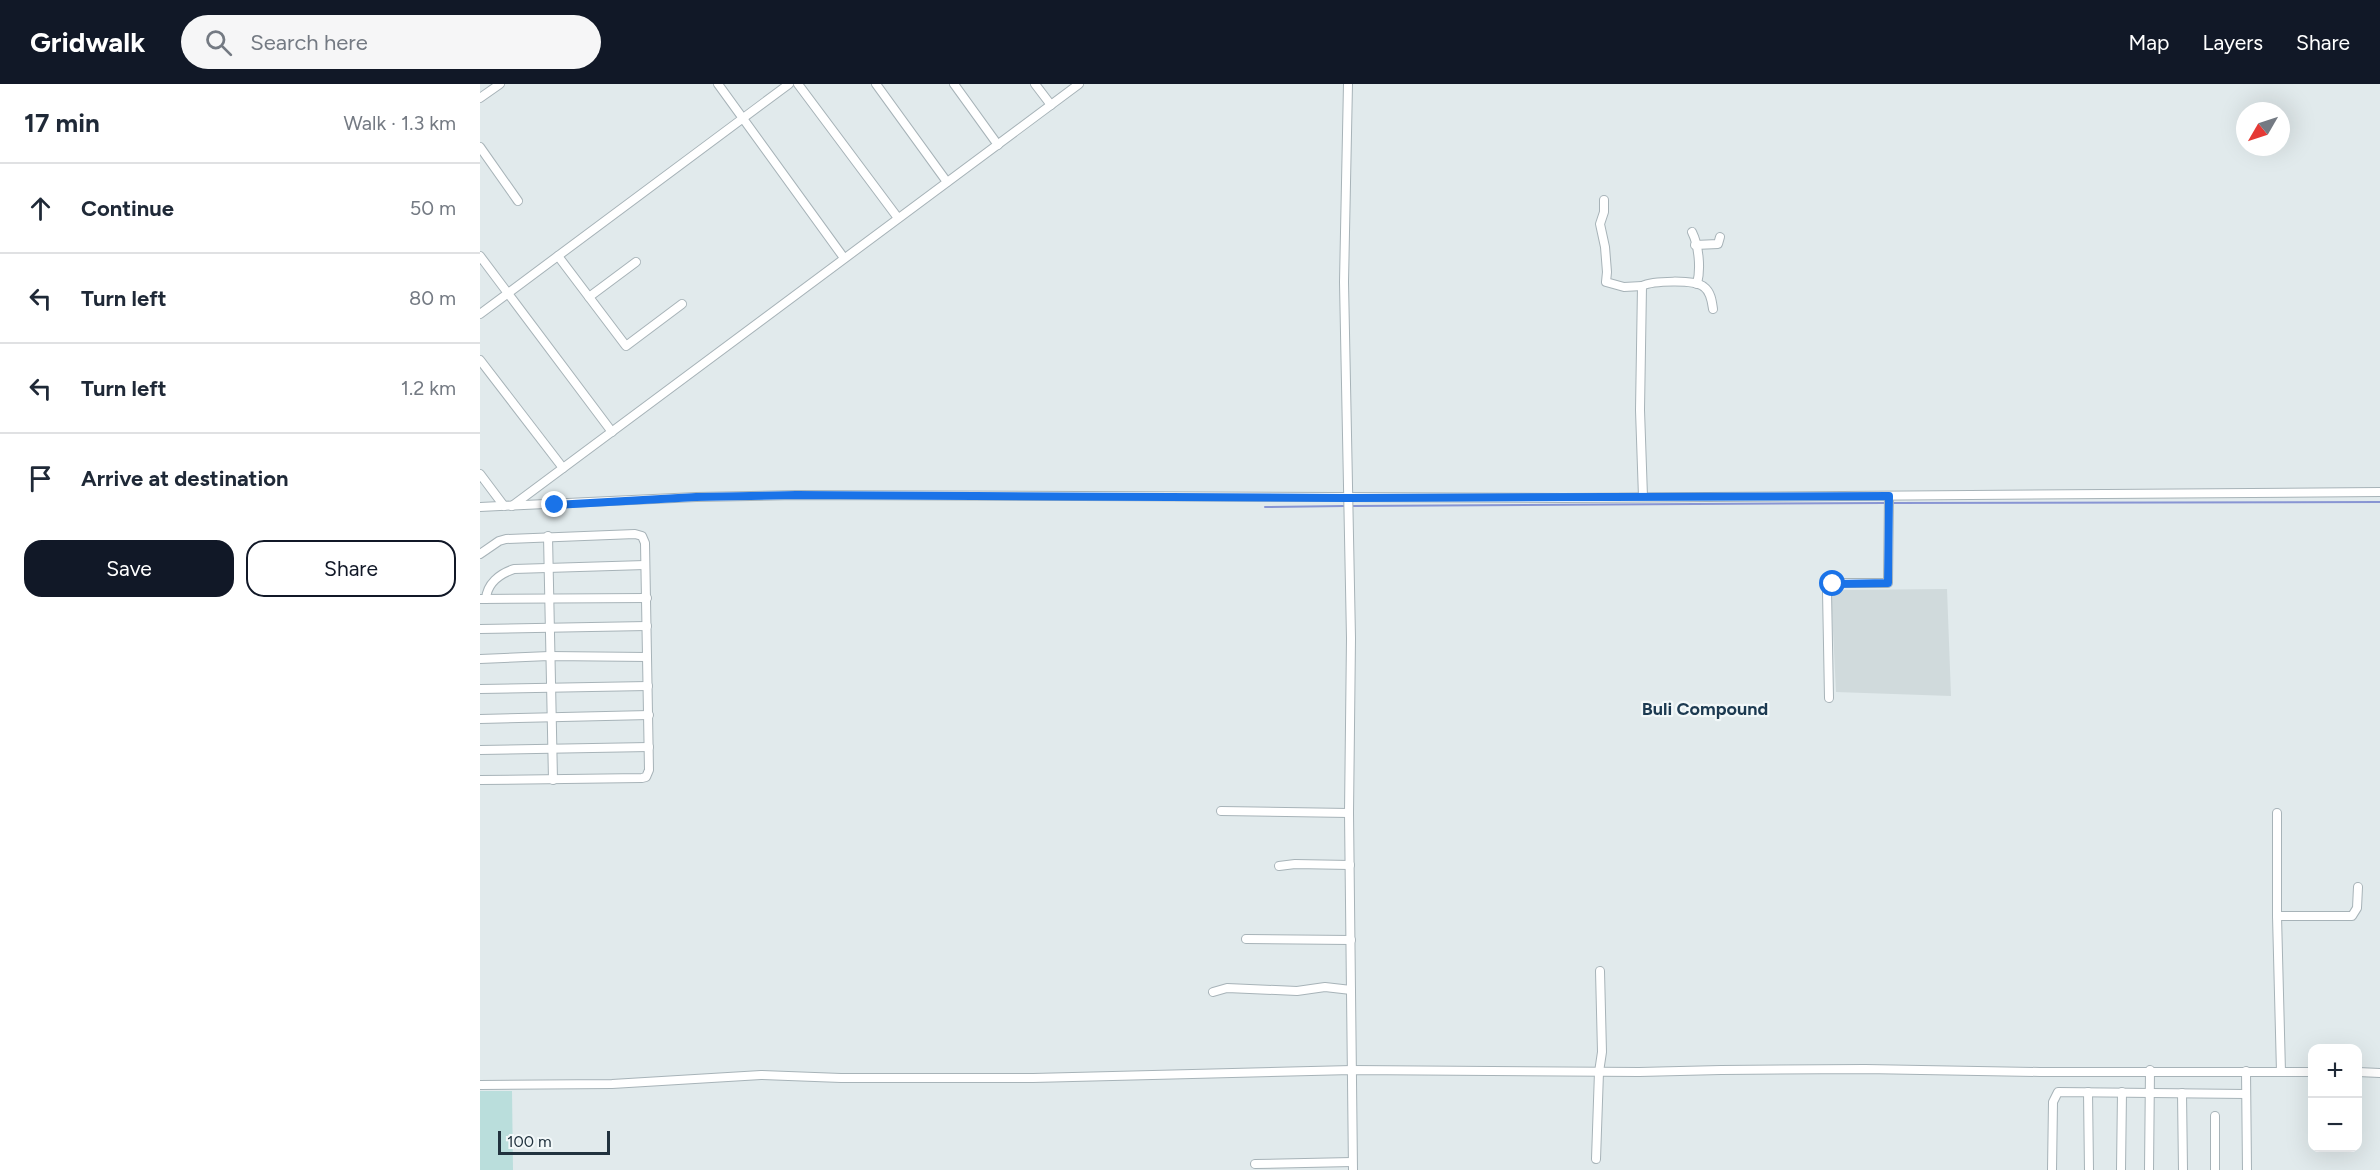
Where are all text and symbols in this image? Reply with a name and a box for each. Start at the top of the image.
search box [181,15,601,69]
text: Gridwalk [30,25,145,59]
icon: search [202,26,235,59]
text: Search here [250,29,368,56]
text: Map [2129,30,2169,55]
text: Layers [2202,30,2263,55]
text: Share [2296,30,2350,55]
north arrow [2236,102,2290,156]
text: 17 min [24,107,100,139]
text: Walk · 1.3 km [343,111,456,135]
icon: ahead [24,192,57,225]
text: Continue [81,195,174,222]
text: 50 m [410,196,456,220]
icon: left [24,282,57,315]
text: Turn left [81,285,167,312]
text: 80 m [409,286,456,310]
icon: left [24,372,57,405]
text: Turn left [81,375,167,402]
text: 1.2 km [401,376,456,400]
icon: arrive [24,462,57,495]
text: Arrive at destination [81,465,289,492]
route end [541,491,567,517]
button: Save [24,540,234,597]
button: Share [246,540,456,597]
route start [1819,570,1845,596]
district label: Buli Compound [1642,698,1768,720]
map controls [2308,1044,2362,1152]
button: + [2308,1044,2362,1098]
button: − [2308,1098,2362,1152]
scale bar [498,1128,610,1156]
text: 100 m [507,1132,552,1151]

